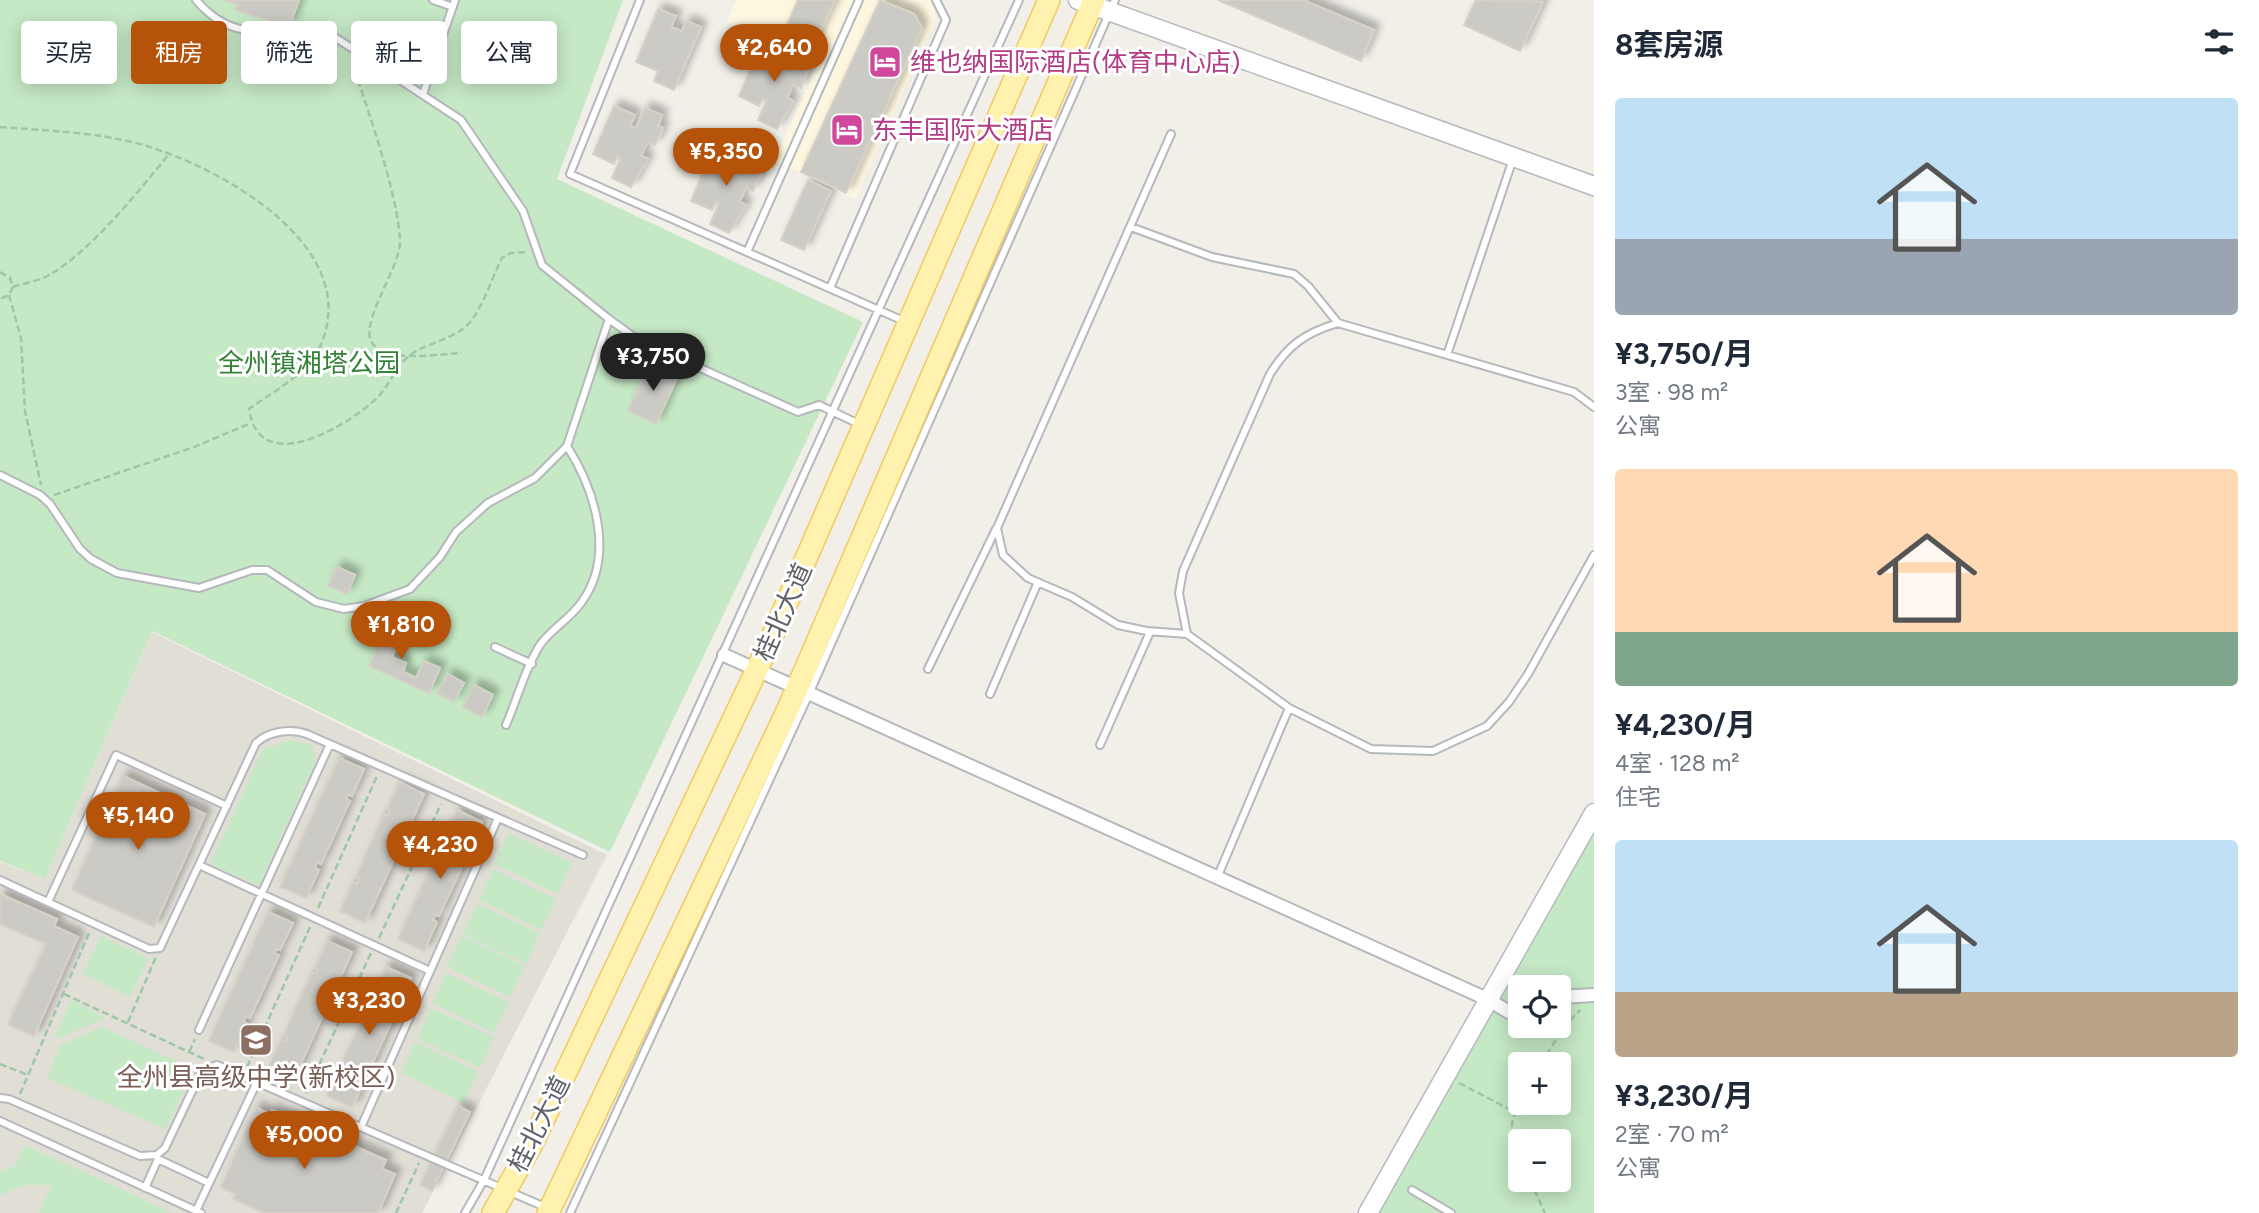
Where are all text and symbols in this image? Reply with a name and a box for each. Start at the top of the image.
chip: 买房 [21,21,117,84]
chip: 租房 [131,21,227,84]
chip: 筛选 [241,21,337,84]
chip: 新上 [351,21,447,84]
chip: 公寓 [461,21,557,84]
icon: filters [2200,23,2238,61]
pin: ¥2,640 [717,24,831,84]
text: 8套房源 [1615,26,1723,63]
text: ¥2,640 [736,33,812,61]
hotel icon: 维也纳国际酒店(体育中心店) [866,43,904,81]
place label: 维也纳国际酒店(体育中心店) [910,46,1240,78]
hotel icon: 东丰国际大酒店 [828,111,866,149]
place label: 东丰国际大酒店 [872,114,1054,146]
pin: ¥5,350 [669,128,783,188]
text: ¥5,350 [689,137,763,165]
icon: home [1864,144,1990,270]
pin: ¥3,750 [596,334,710,393]
text: ¥3,750/月 [1615,335,1754,372]
text: ¥3,750 [616,342,690,370]
park label: 全州镇湘塔公园 [218,347,400,379]
text: 3室 · 98 m² [1615,378,1728,406]
text: 公寓 [1615,412,1661,440]
icon: home [1864,515,1990,641]
street label: 桂北大道 [747,558,819,666]
pin: ¥1,810 [344,602,458,661]
text: ¥1,810 [367,610,435,638]
text: ¥4,230/月 [1615,706,1756,743]
text: 4室 · 128 m² [1615,749,1740,777]
text: 住宅 [1615,783,1661,811]
pin: ¥5,140 [81,792,195,852]
text: ¥5,140 [102,801,174,829]
pin: ¥4,230 [383,822,497,881]
text: ¥4,230 [402,830,478,858]
icon: home [1864,886,1990,1012]
map controls [1508,975,1571,1192]
button: locate [1508,975,1571,1038]
pin: ¥3,230 [312,978,426,1037]
text: ¥3,230 [332,986,406,1014]
school or university icon: 全州县高级中学(新校区) [237,1021,275,1059]
button: + [1508,1052,1571,1115]
place label: 全州县高级中学(新校区) [117,1061,395,1093]
street label: 桂北大道 [501,1070,577,1178]
text: ¥3,230/月 [1615,1077,1754,1114]
pin: ¥5,000 [247,1112,361,1171]
text: ¥5,000 [265,1120,343,1148]
text: 2室 · 70 m² [1615,1120,1729,1148]
button: − [1508,1129,1571,1192]
text: 公寓 [1615,1154,1661,1182]

